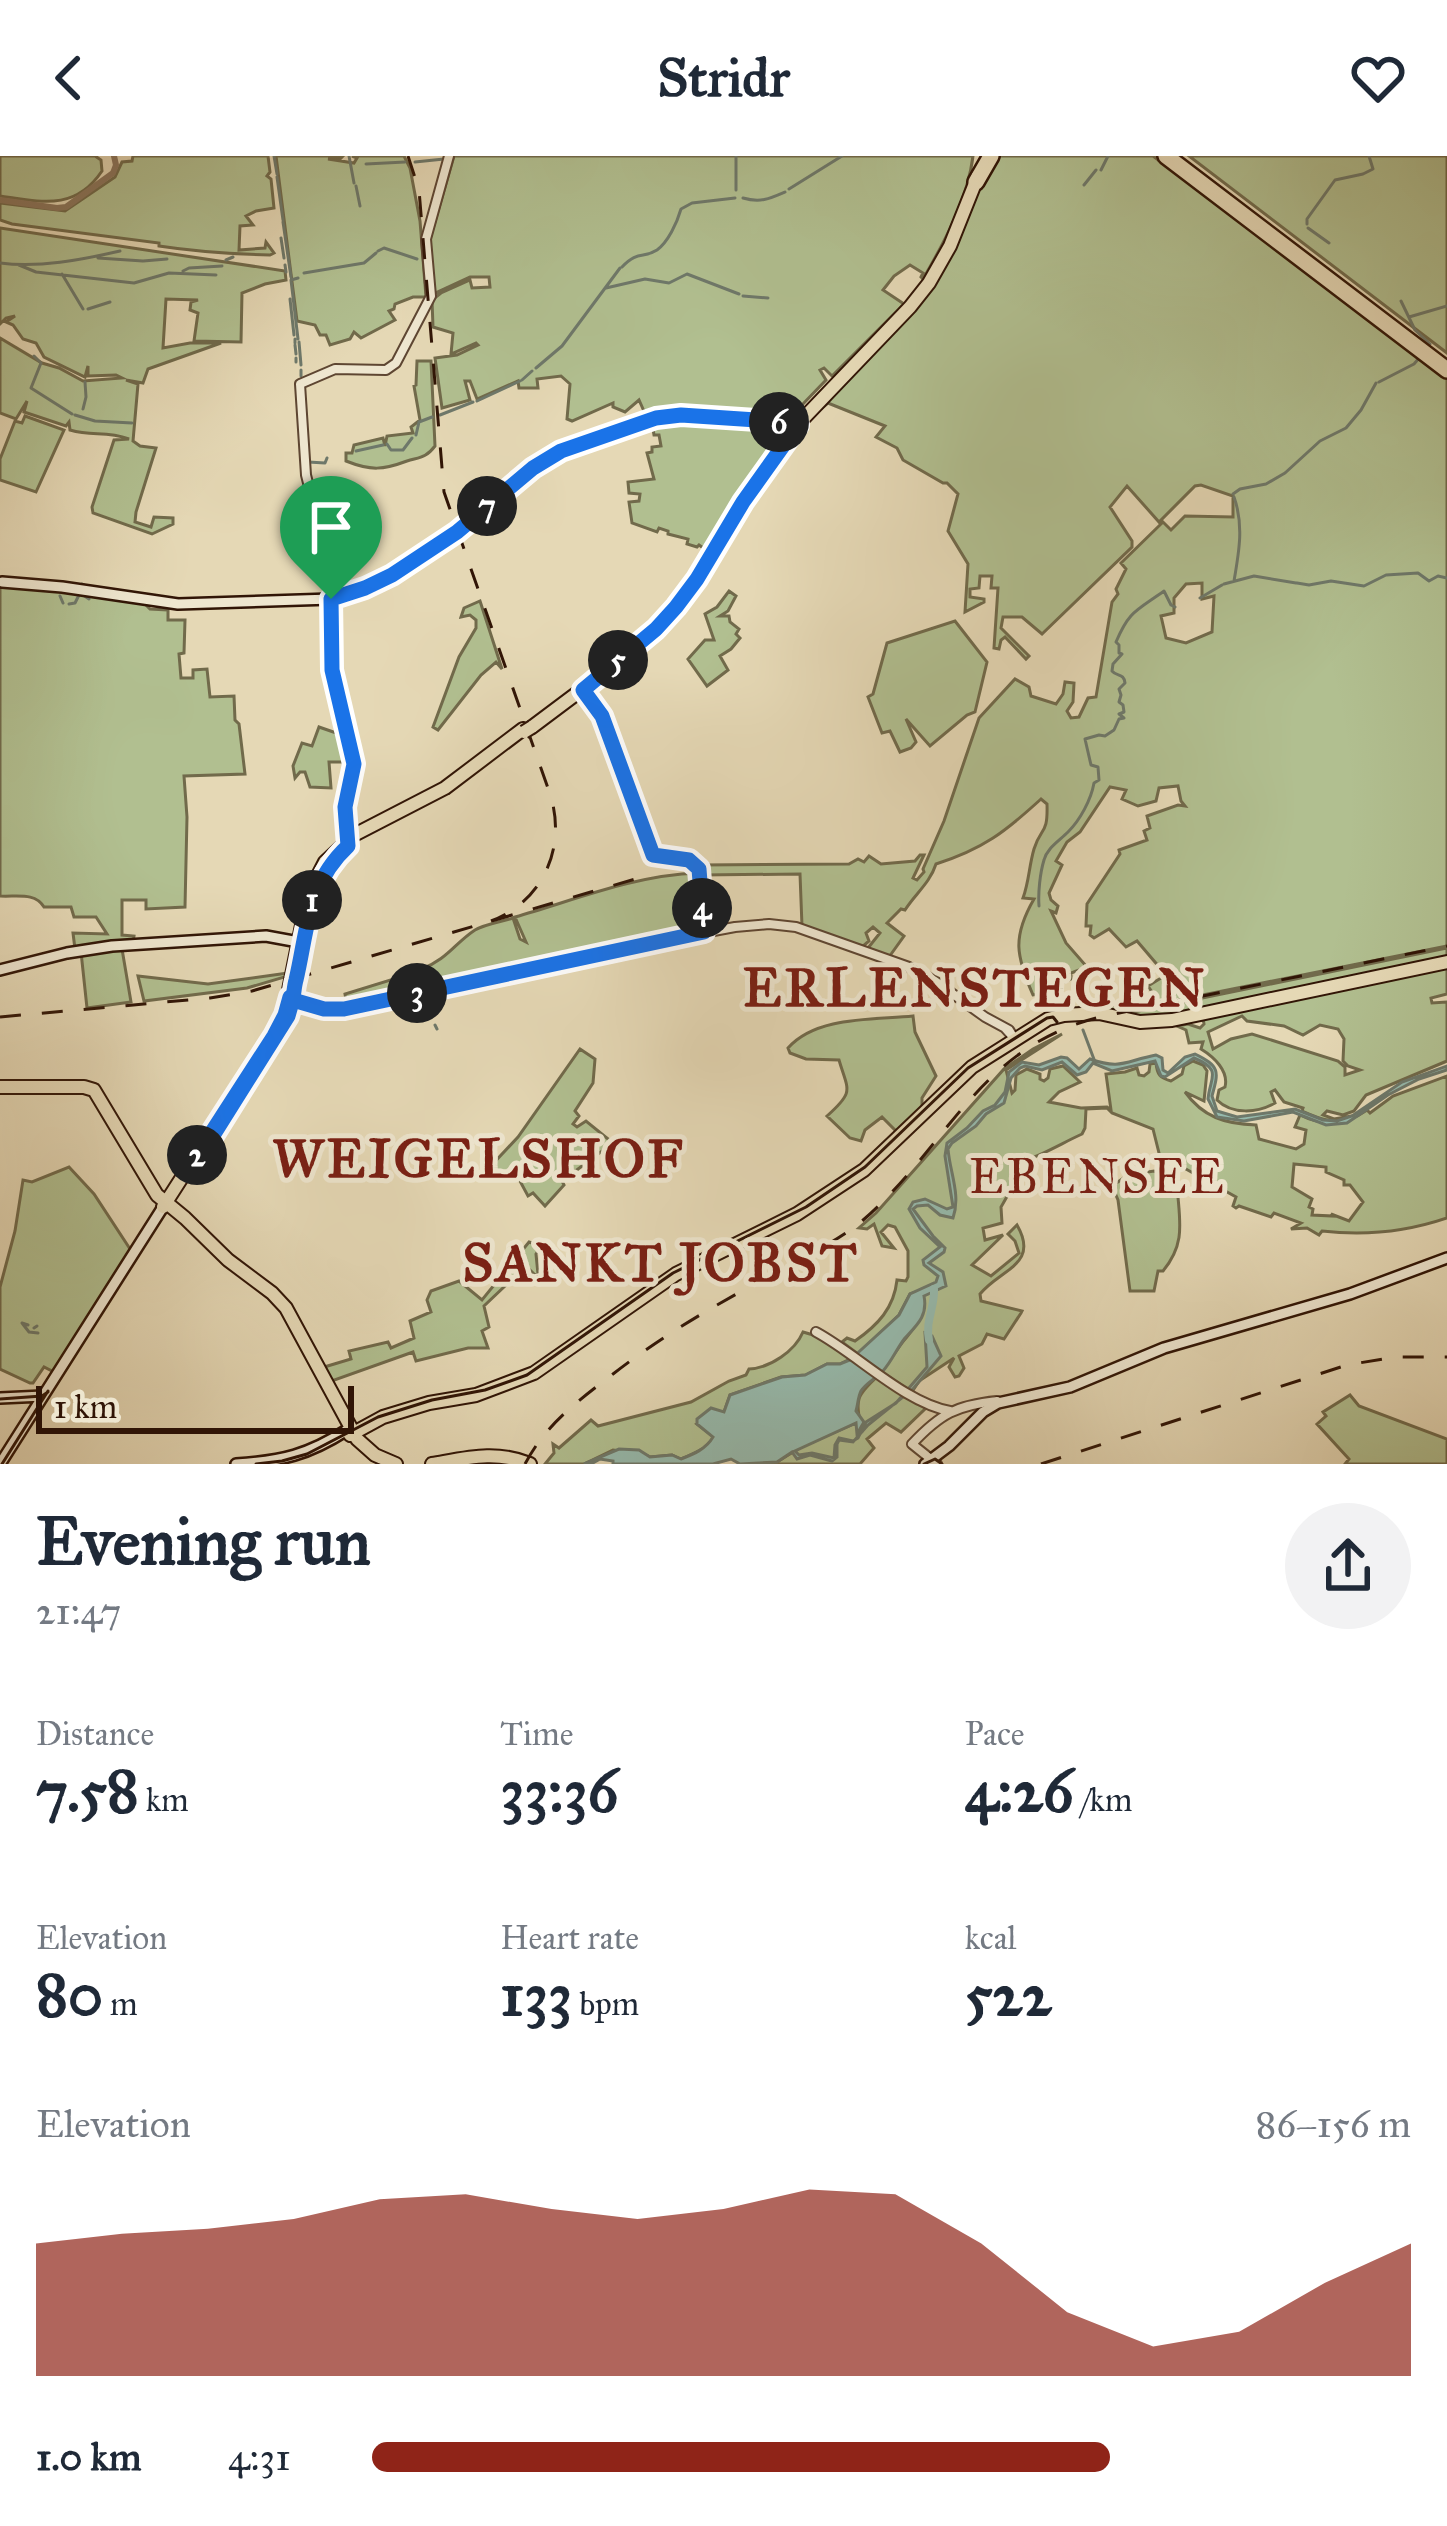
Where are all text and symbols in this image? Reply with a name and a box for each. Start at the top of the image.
icon: back [36,45,102,111]
text: Stridr [657,45,790,111]
icon: heart [1345,45,1411,111]
pin: 6 [749,392,809,452]
text: 6 [771,402,787,442]
pin [280,476,382,599]
pin: 7 [457,476,517,536]
text: 7 [478,486,496,526]
icon: arrive [298,494,364,560]
pin: 5 [588,630,648,690]
text: 5 [610,640,626,680]
pin: 1 [282,870,342,930]
pin: 4 [672,878,732,938]
text: 1 [305,880,319,920]
text: 4 [693,888,711,928]
district label: ERLENSTEGEN [743,955,1207,1021]
pin: 3 [387,963,447,1023]
text: 3 [410,973,424,1013]
pin: 2 [167,1125,227,1185]
district label: WEIGELSHOF [272,1126,686,1192]
text: 2 [189,1135,205,1175]
district label: EBENSEE [969,1147,1227,1206]
district label: SANKT JOBST [462,1230,860,1296]
scale bar [36,1380,354,1433]
text: 1 km [54,1387,117,1427]
text: Evening run [36,1501,371,1582]
button: share [1285,1503,1411,1629]
text: 21:47 [36,1587,121,1635]
text: Distance [36,1714,154,1754]
text: Time [500,1714,573,1754]
text: Pace [965,1714,1025,1754]
text: 7.58 [36,1754,139,1827]
text: 33:36 [500,1754,618,1827]
text: 4:26 [965,1754,1074,1827]
text: km [139,1780,189,1820]
text: /km [1074,1780,1133,1820]
text: Elevation [36,1918,167,1958]
text: Heart rate [500,1918,639,1958]
text: kcal [965,1918,1017,1958]
text: 80 [36,1958,103,2031]
text: 133 [500,1958,572,2031]
text: 522 [965,1958,1052,2031]
text: m [103,1984,138,2024]
text: bpm [572,1984,639,2024]
text: Elevation [36,2100,191,2148]
text: 86–156 m [1255,2100,1411,2148]
text: 1.0 km [36,2433,142,2481]
text: 4:31 [228,2433,291,2481]

